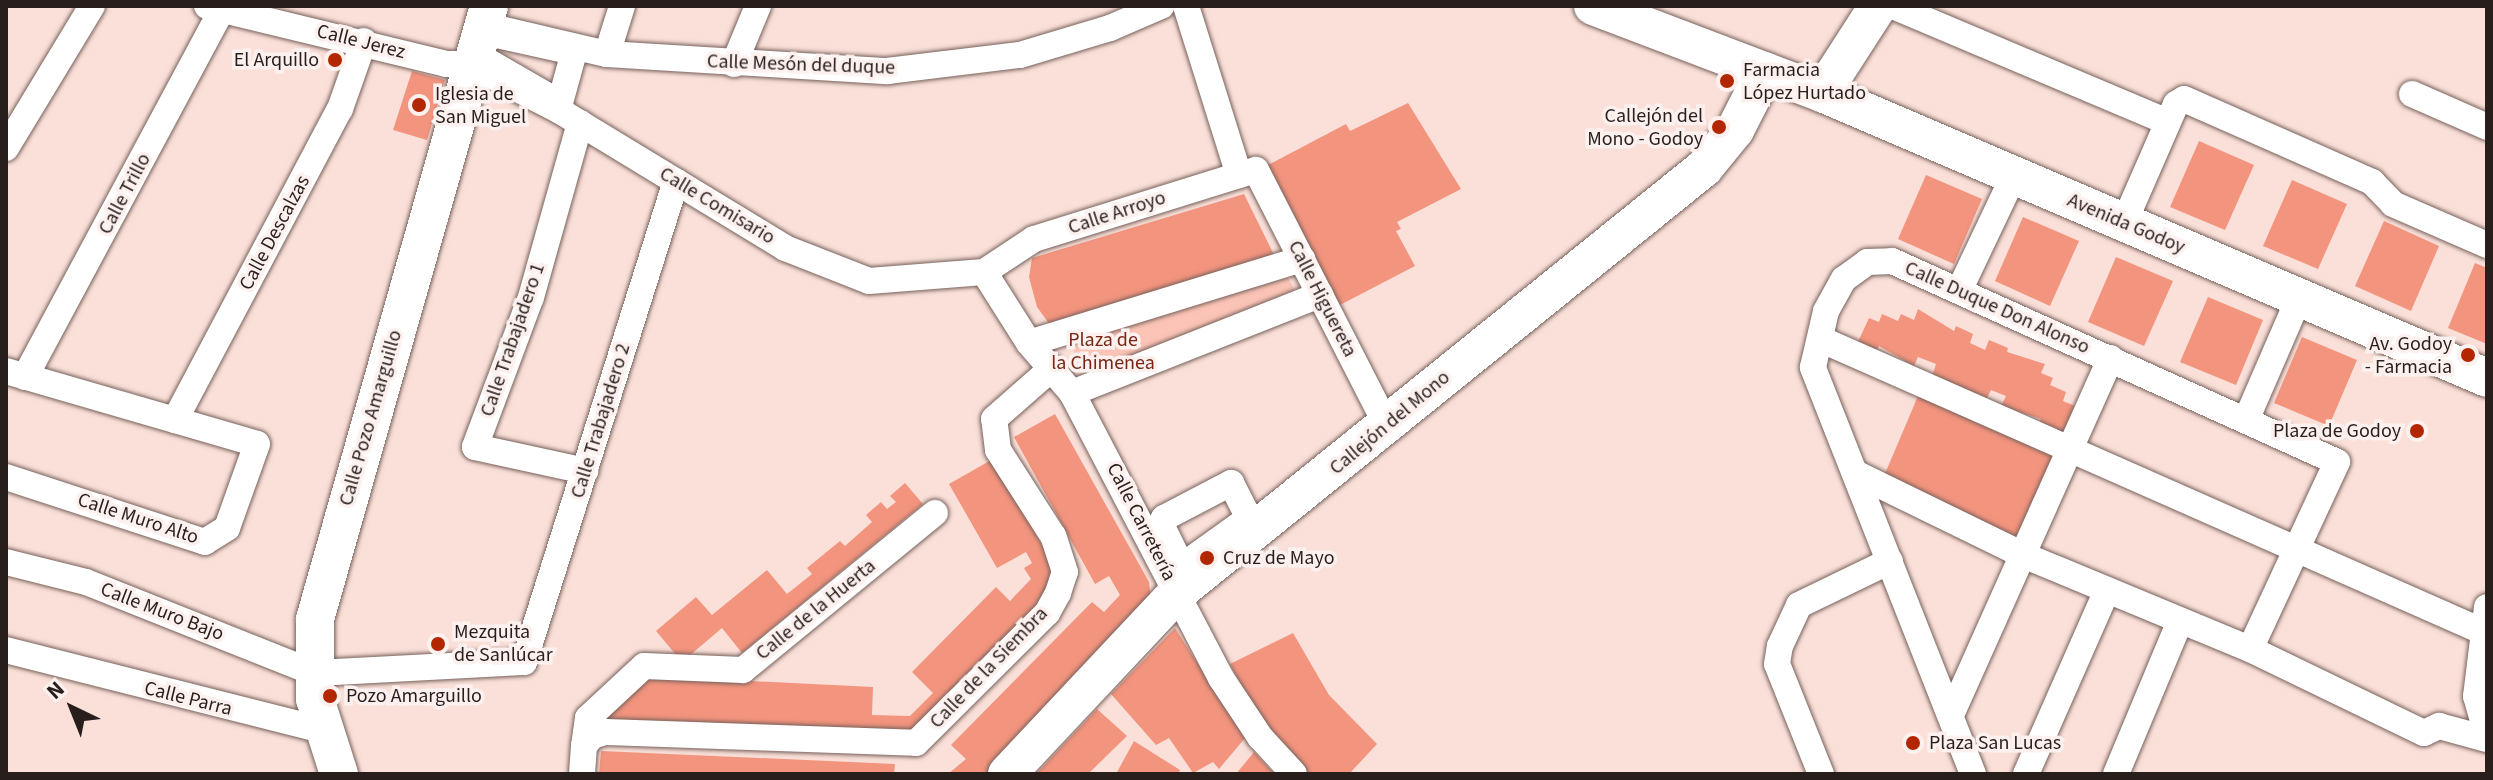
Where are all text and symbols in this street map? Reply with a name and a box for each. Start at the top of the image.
street label: Calle Jerez [314,19,408,65]
place label: El Arquillo [234,48,319,72]
street label: Calle Mesón del duque [707,50,895,80]
marker: El Arquillo [326,51,344,69]
place label: Farmacia López Hurtado [1743,58,1866,105]
marker: Farmacia López Hurtado [1718,72,1736,90]
place label: Iglesia de San Miguel [435,82,526,129]
marker: Iglesia de San Miguel [410,96,428,114]
place label: Callejón del Mono - Godoy [1587,104,1703,151]
marker: Callejón del Mono - Godoy [1710,118,1728,136]
street label: Calle Trillo [94,149,156,239]
street label: Calle Comisario [655,162,779,250]
street label: Calle Descalzas [235,171,315,295]
street label: Calle Arroyo [1065,186,1169,240]
street label: Avenida Godoy [2064,188,2188,260]
street label: Calle Higuereta [1282,237,1362,361]
street label: Calle Duque Don Alonso [1901,256,2093,360]
street label: Calle Trabajadero 1 [476,260,550,420]
street label: Calle Pozo Amarguillo [334,327,408,509]
park label: Plaza de la Chimenea [1051,328,1155,375]
place label: Av. Godoy - Farmacia [2365,332,2452,379]
street label: Calle Trabajadero 2 [566,341,636,501]
marker: Av. Godoy - Farmacia [2459,346,2477,364]
street label: Callejón del Mono [1325,366,1455,480]
place label: Plaza de Godoy [2273,419,2401,443]
marker: Plaza de Godoy [2408,422,2426,440]
street label: Calle Carretería [1101,459,1181,585]
street label: Calle Muro Alto [74,488,202,550]
place label: Cruz de Mayo [1223,546,1334,570]
marker: Cruz de Mayo [1198,549,1216,567]
street label: Calle de la Huerta [751,554,881,666]
street label: Calle Muro Bajo [97,577,227,647]
street label: Calle de la Siembra [925,602,1053,734]
place label: Mezquita de Sanlúcar [454,620,553,667]
marker: Mezquita de Sanlúcar [429,635,447,653]
north arrow [32,668,112,748]
text: N [39,674,72,707]
street label: Calle Parra [142,677,234,721]
place label: Pozo Amarguillo [346,684,482,708]
marker: Pozo Amarguillo [321,687,339,705]
place label: Plaza San Lucas [1929,731,2061,755]
marker: Plaza San Lucas [1904,734,1922,752]

